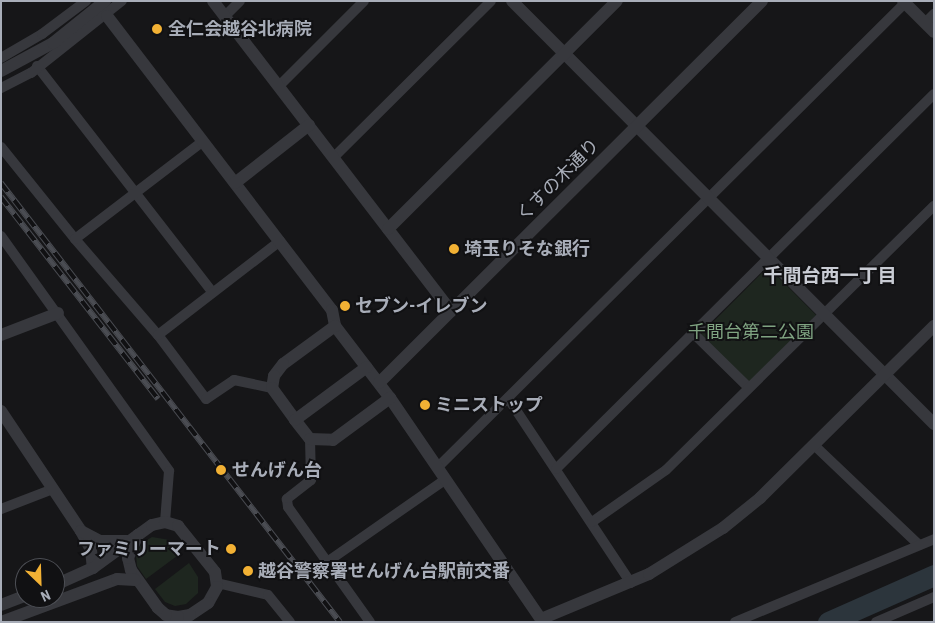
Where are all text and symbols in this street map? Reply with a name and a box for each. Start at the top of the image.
place label: 全仁会越谷北病院 [168,18,312,40]
marker: 全仁会越谷北病院 [150,22,164,36]
street label: くすの木通り [512,134,604,226]
place label: 埼玉りそな銀行 [464,238,590,260]
marker: 埼玉りそな銀行 [448,243,460,255]
district label: 千間台西一丁目 [764,265,896,287]
place label: セブン-イレブン [355,295,487,317]
marker: セブン-イレブン [339,300,351,312]
park label: 千間台第二公園 [688,321,814,343]
place label: ミニストップ [435,394,543,416]
marker: ミニストップ [419,399,431,411]
place label: せんげん台 [232,459,322,481]
marker: せんげん台 [214,463,228,477]
place label: ファミリーマート [77,538,221,560]
marker: ファミリーマート [225,543,237,555]
north arrow [15,558,65,608]
place label: 越谷警察署せんげん台駅前交番 [258,560,510,582]
marker: 越谷警察署せんげん台駅前交番 [242,565,254,577]
text: N [39,587,53,605]

